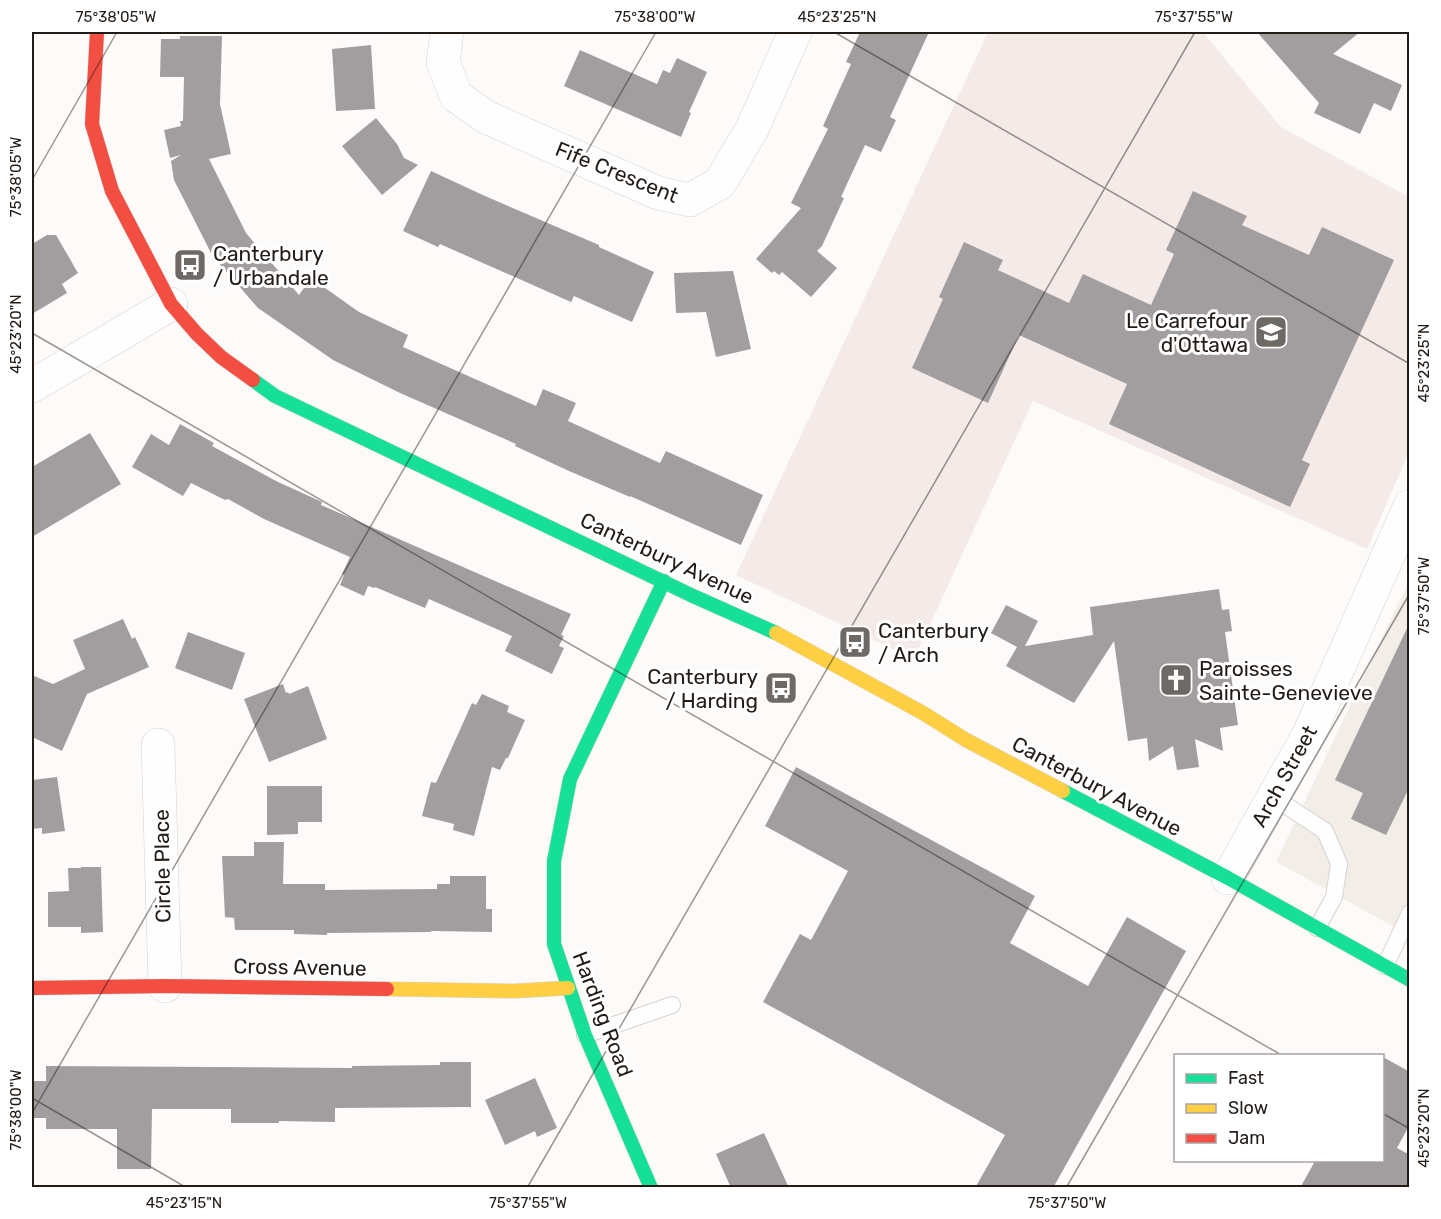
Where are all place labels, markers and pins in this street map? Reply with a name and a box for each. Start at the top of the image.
place label: Canterbury / Urbandale [213,241,329,290]
bus stop icon: Canterbury / Urbandale [172,247,208,283]
place label: Le Carrefour d'Ottawa [1126,308,1248,357]
school or university icon: Le Carrefour d'Ottawa [1253,314,1289,350]
place label: Canterbury / Arch [878,618,989,667]
bus stop icon: Canterbury / Arch [837,624,873,660]
place label: Paroisses Sainte-Genevieve [1199,656,1373,705]
church icon: Paroisses Sainte-Genevieve [1158,662,1194,698]
place label: Canterbury / Harding [647,664,758,713]
bus stop icon: Canterbury / Harding [763,670,799,706]

